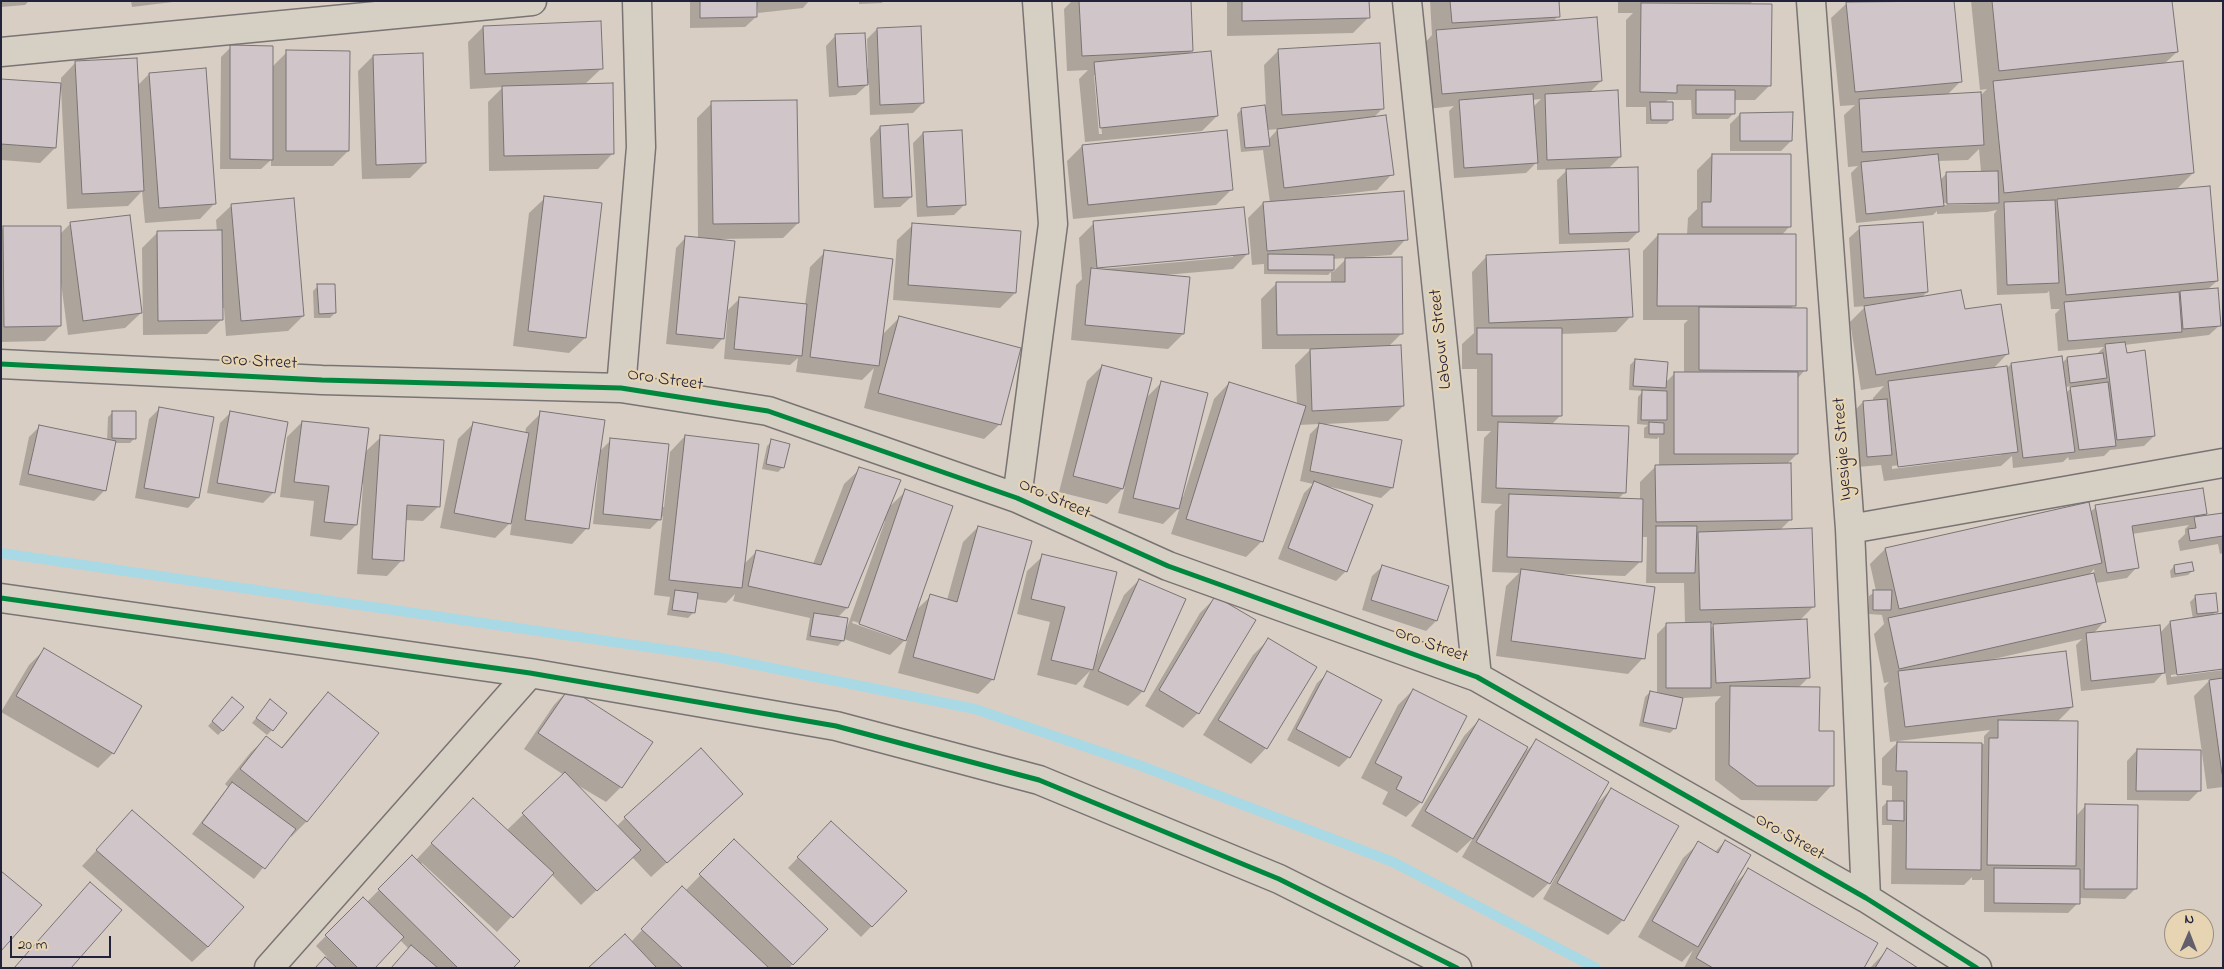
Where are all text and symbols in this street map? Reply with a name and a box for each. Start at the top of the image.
street label: Labour Street [1426,288,1458,390]
street label: Oro Street [220,350,298,376]
street label: Oro Street [626,365,704,397]
street label: Iyesigie Street [1830,396,1858,502]
street label: Oro Street [1015,475,1093,525]
street label: Oro Street [1391,623,1471,669]
street label: Oro Street [1750,809,1828,867]
north arrow [2164,909,2214,959]
text: N [2184,909,2194,930]
scale bar [12,926,114,958]
text: 20 m [18,934,47,956]

